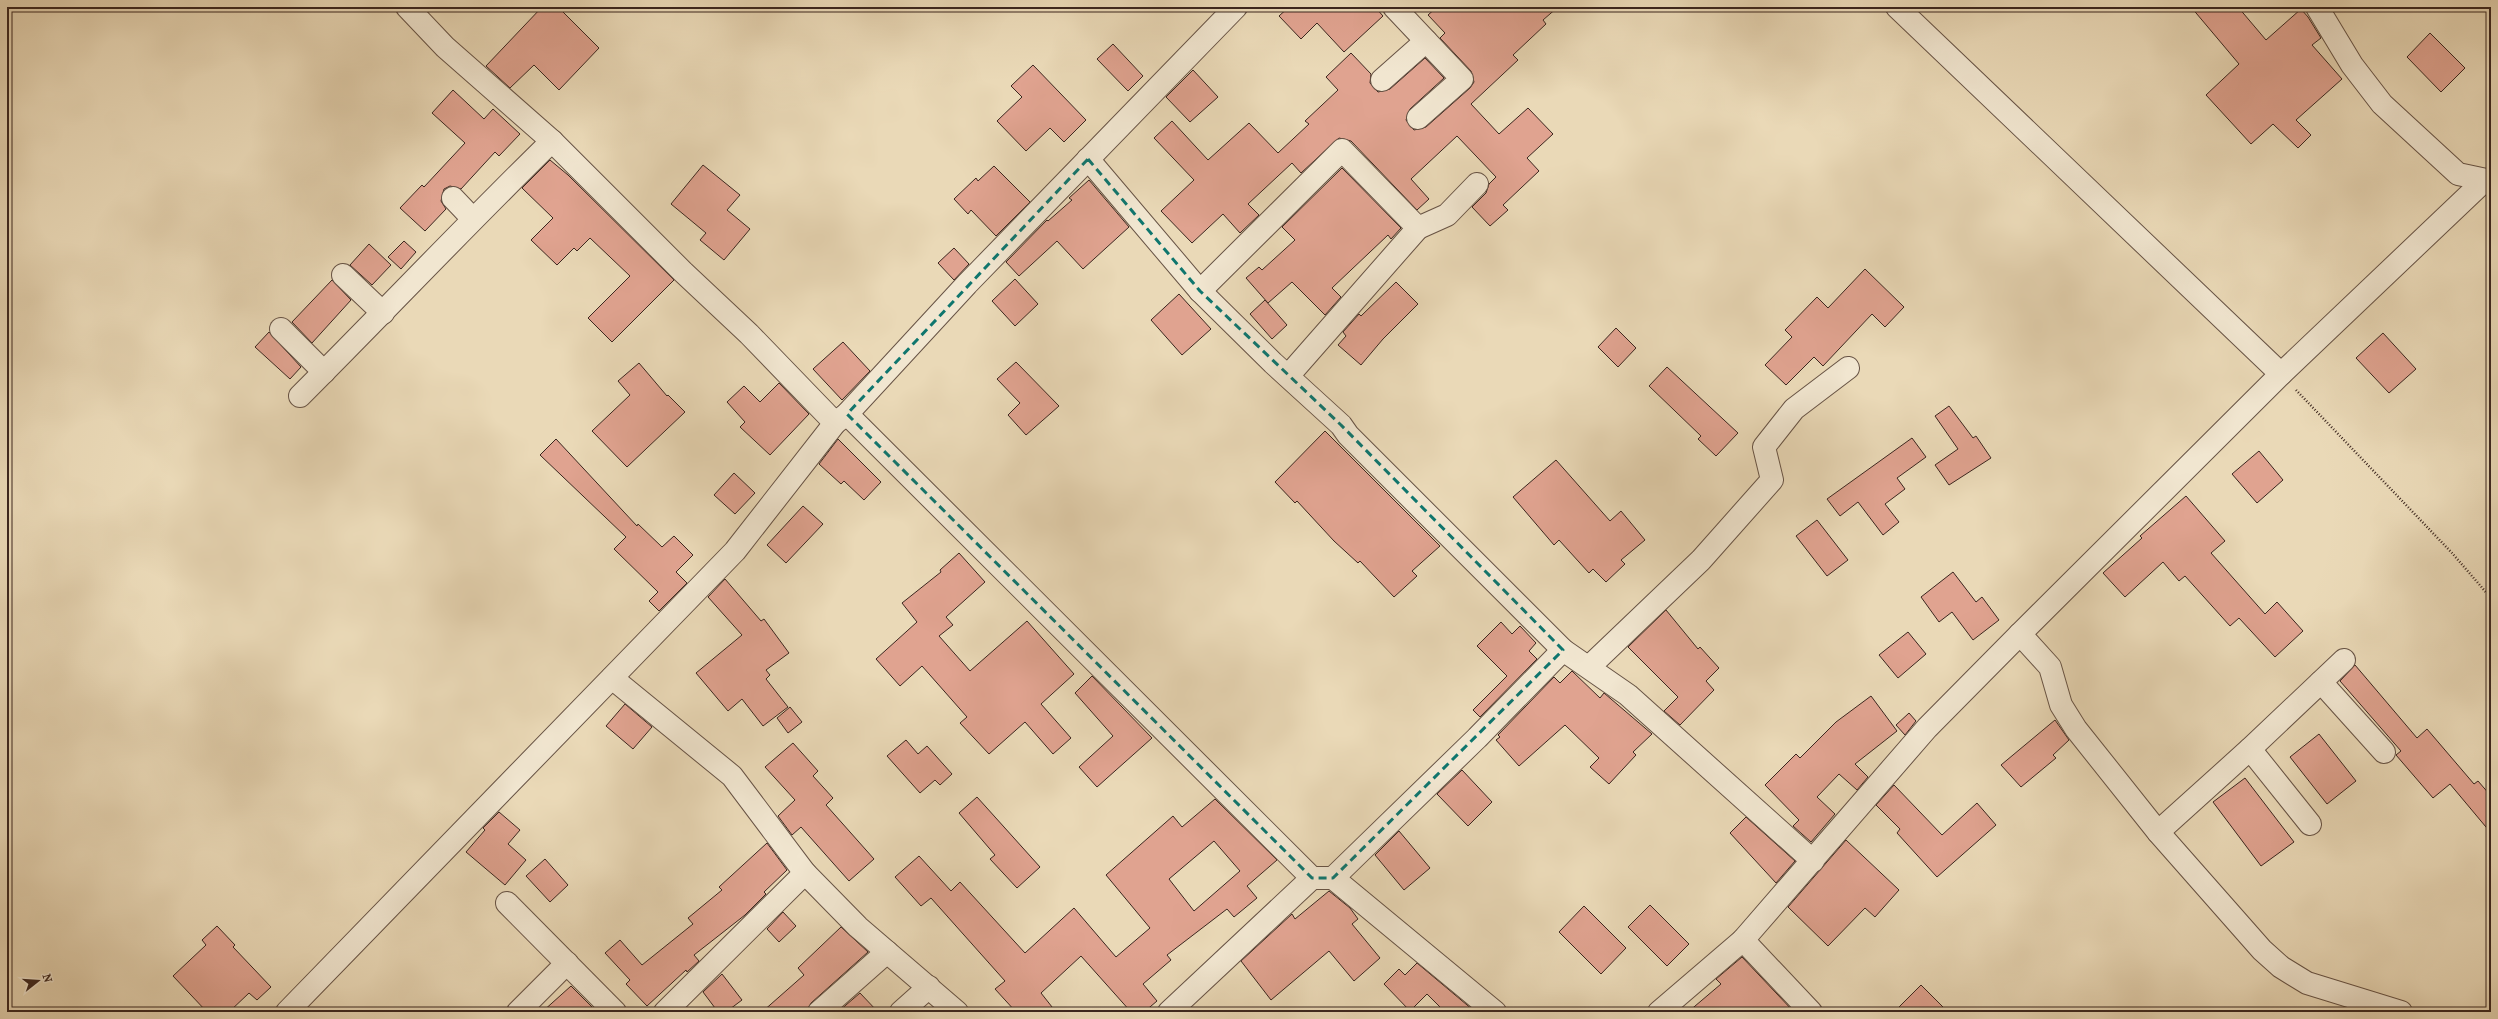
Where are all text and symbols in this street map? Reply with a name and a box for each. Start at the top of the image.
north arrow [18,961,58,1001]
text: N [40,972,55,985]

